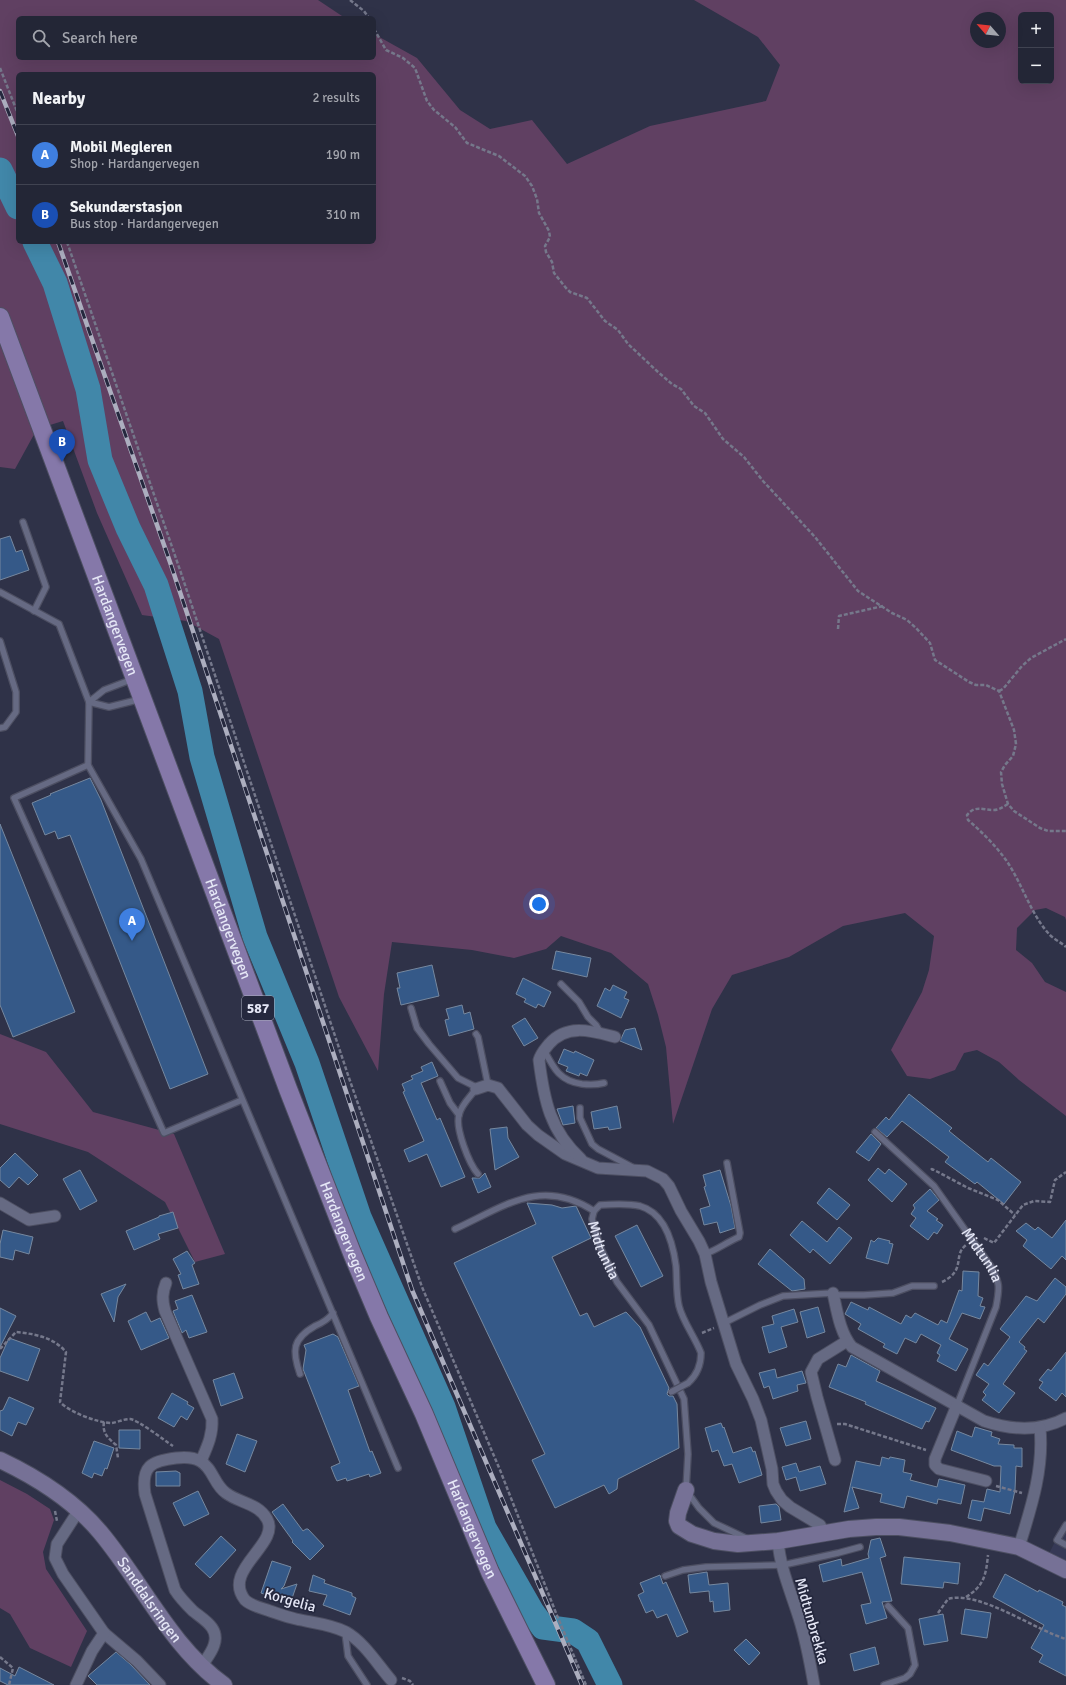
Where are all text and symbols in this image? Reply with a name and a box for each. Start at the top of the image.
north arrow [970,12,1006,48]
map controls [1018,12,1054,84]
button: + [1018,12,1054,48]
search box [16,16,376,60]
icon: search [30,27,52,49]
text: Search here [62,29,138,47]
button: − [1018,48,1054,84]
text: Nearby [32,88,85,109]
text: 2 results [312,90,360,106]
text: Mobil Megleren [70,138,172,156]
text: A [41,147,49,163]
text: 190 m [326,147,360,163]
text: Shop · Hardangervegen [70,156,199,172]
text: Sekundærstasjon [70,198,183,216]
text: B [41,207,49,223]
text: 310 m [326,207,360,223]
text: Bus stop · Hardangervegen [70,216,219,232]
pin: B [49,429,75,462]
street label: Hardangervegen [88,572,142,678]
street label: Hardangervegen [201,876,255,982]
your location [529,894,549,914]
pin: A [119,908,145,941]
road number: 587 [242,996,274,1020]
street label: Hardangervegen [316,1179,372,1284]
street label: Midtunlia [584,1219,623,1282]
street label: Midtunlia [957,1224,1006,1285]
street label: Hardangervegen [443,1477,501,1582]
street label: Sanddalsringen [113,1553,185,1646]
street label: Midtunbrekka [791,1576,833,1666]
street label: Korgelia [262,1584,318,1616]

